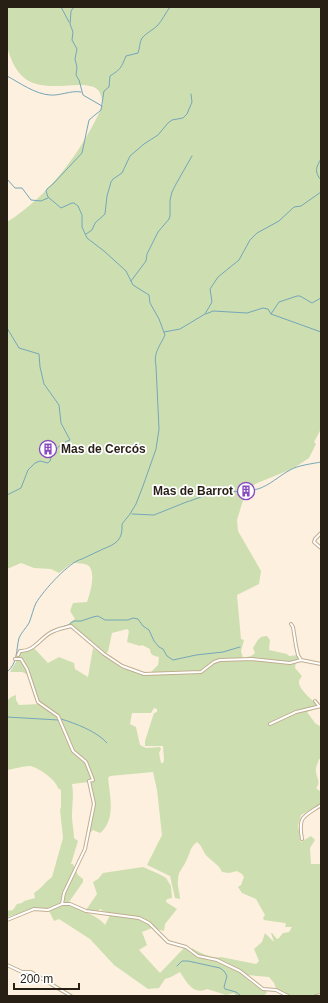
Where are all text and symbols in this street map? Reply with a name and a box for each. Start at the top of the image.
building icon: Mas de Cercós [38,439,58,459]
place label: Mas de Cercós [61,442,146,456]
building icon: Mas de Barrot [236,481,256,501]
place label: Mas de Barrot [153,484,233,498]
scale bar [14,965,79,991]
text: 200 m [20,972,53,986]

